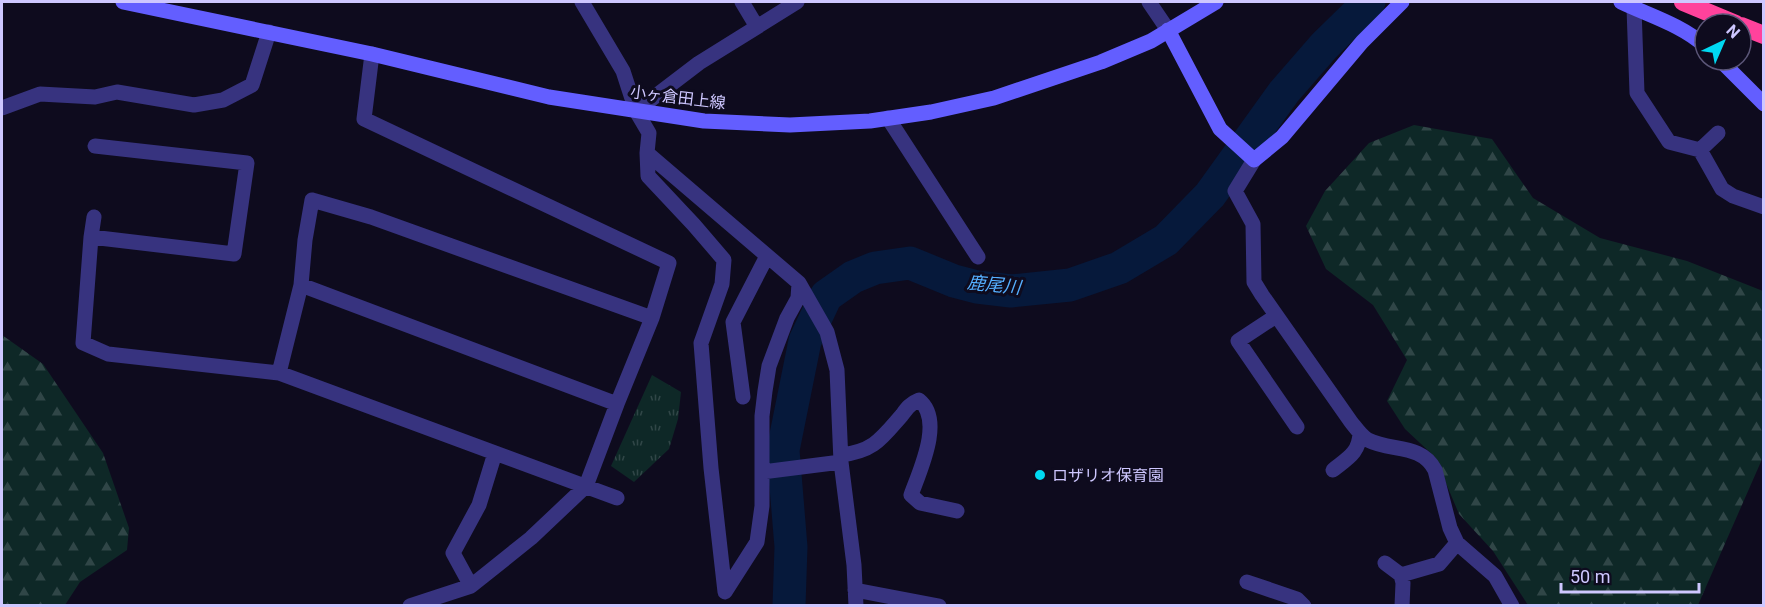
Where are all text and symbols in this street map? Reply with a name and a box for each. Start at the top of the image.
north arrow [1693,12,1753,72]
text: N [1722,21,1744,42]
street label: 小ヶ倉田上線 [629,82,727,113]
water label: 鹿尾川 [966,271,1024,298]
place label: ロザリオ保育園 [1052,466,1164,485]
marker: ロザリオ保育園 [1033,468,1047,482]
scale bar [1561,556,1699,594]
text: 50 m [1570,566,1610,587]

